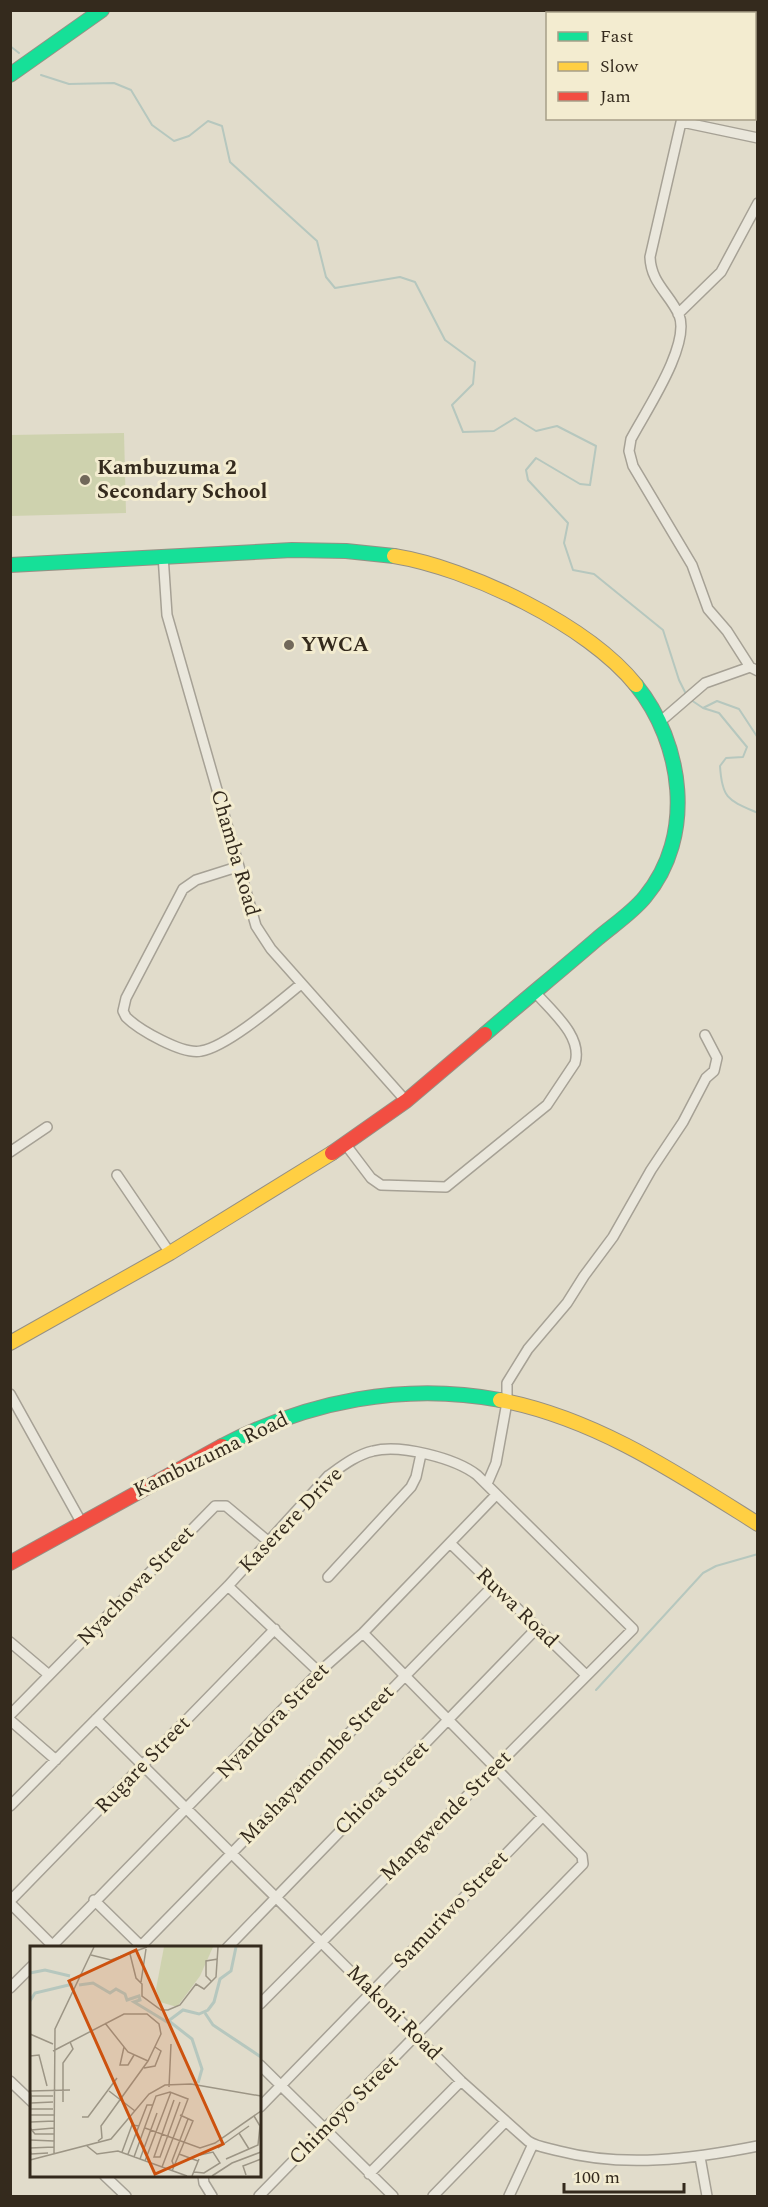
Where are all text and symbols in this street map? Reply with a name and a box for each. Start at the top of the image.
legend [546,12,756,120]
text: Fast [600,23,633,50]
text: Slow [600,53,639,80]
text: Jam [600,83,631,110]
place label: Kambuzuma 2 Secondary School [97,452,268,508]
marker: Kambuzuma 2 Secondary School [78,473,92,487]
place label: YWCA [301,629,369,661]
marker: YWCA [282,638,296,652]
street label: Chamba Road [202,786,268,920]
street label: Kambuzuma Road [128,1404,294,1506]
street label: Kaserere Drive [232,1459,350,1581]
street label: Nyachowa Street [70,1518,202,1654]
street label: Ruwa Road [468,1560,566,1656]
street label: Nyandora Street [209,1655,337,1787]
street label: Mashayamombe Street [232,1678,402,1852]
street label: Rugare Street [88,1709,198,1821]
street label: Chiota Street [327,1733,437,1843]
street label: Mangwende Street [373,1743,519,1889]
street label: Samuriwo Street [386,1843,516,1977]
inset map [30,1946,261,2177]
street label: Makoni Road [339,1958,449,2068]
street label: Chimoyo Street [281,2047,407,2173]
scale bar [564,2156,684,2194]
text: 100 m [573,2164,620,2191]

